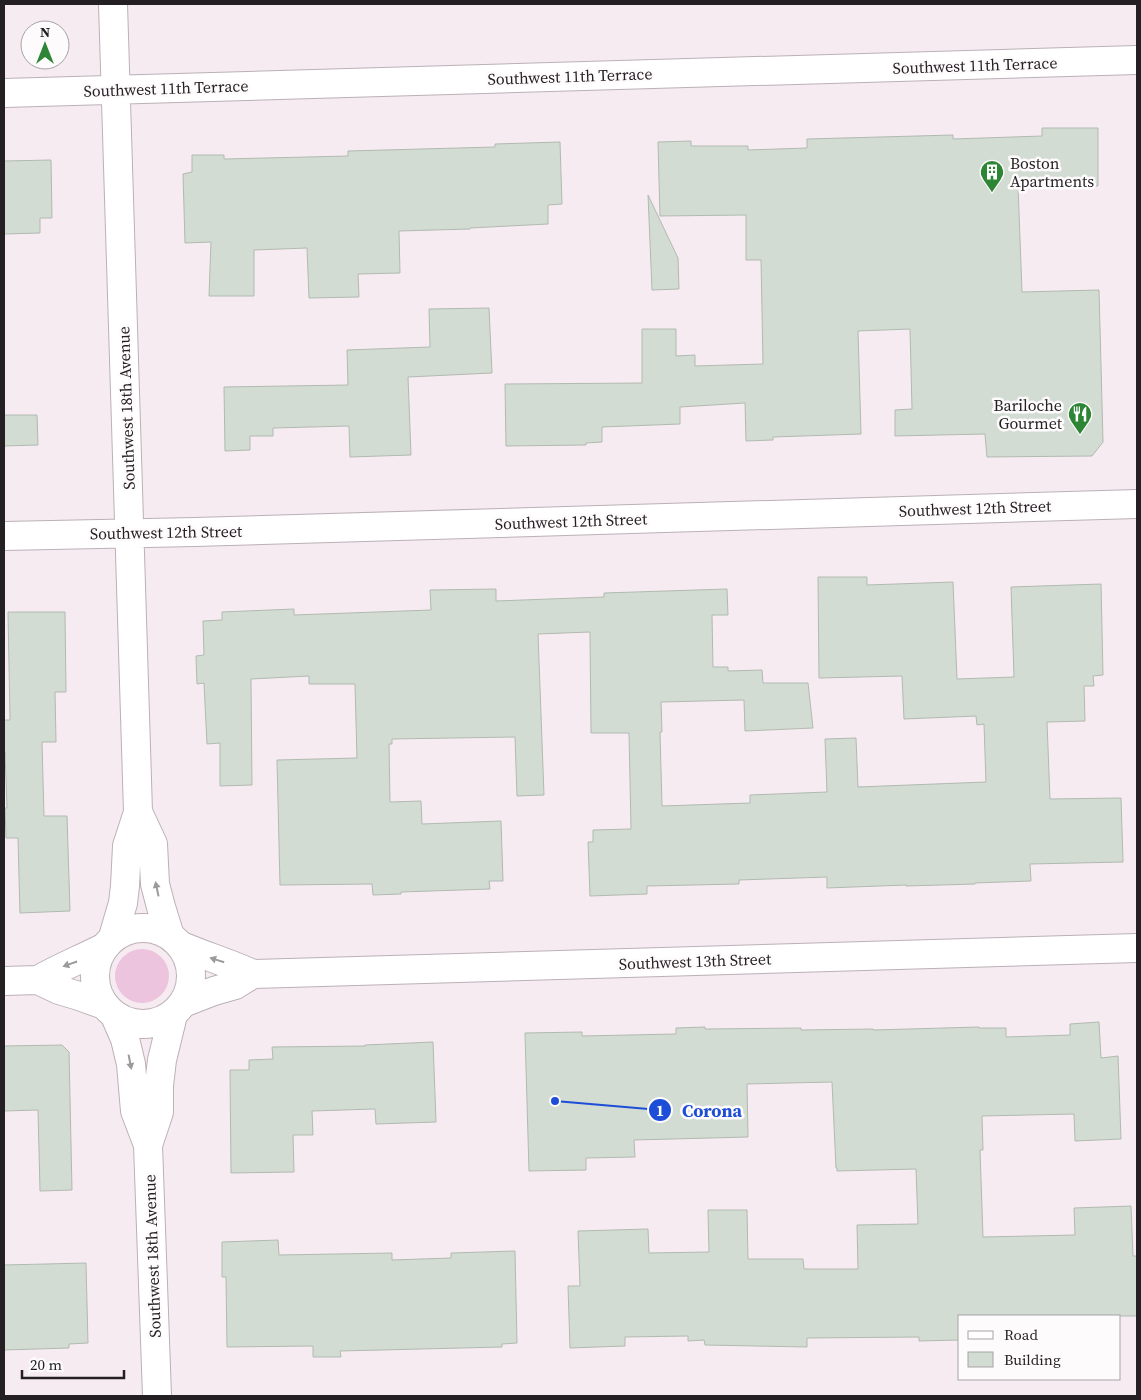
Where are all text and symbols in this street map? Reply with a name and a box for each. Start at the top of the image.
north arrow [20,20,70,70]
text: N [40,22,50,42]
street label: Southwest 11th Terrace [892,51,1058,79]
street label: Southwest 11th Terrace [487,62,653,90]
street label: Southwest 11th Terrace [83,74,249,102]
place label: Boston Apartments [1010,152,1094,192]
building icon: Boston Apartments [979,159,1005,193]
street label: Southwest 18th Avenue [112,326,140,490]
place label: Bariloche Gourmet [993,394,1063,434]
restaurant icon: Bariloche Gourmet [1067,401,1093,435]
street label: Southwest 12th Street [898,494,1052,522]
street label: Southwest 12th Street [494,507,648,535]
street label: Southwest 12th Street [90,520,243,544]
one-way arrow [152,881,160,897]
street label: Southwest 13th Street [618,947,772,975]
one-way arrow [210,955,225,963]
one-way arrow [63,961,78,968]
one-way arrow [126,1054,134,1069]
callout: Corona [647,1094,752,1127]
text: Corona [682,1098,742,1123]
text: 1 [656,1100,664,1121]
street label: Southwest 18th Avenue [138,1174,166,1338]
legend [958,1315,1121,1380]
text: Road [1004,1324,1038,1345]
scale bar [22,1348,125,1380]
text: Building [1004,1349,1061,1370]
text: 20 m [30,1354,62,1375]

